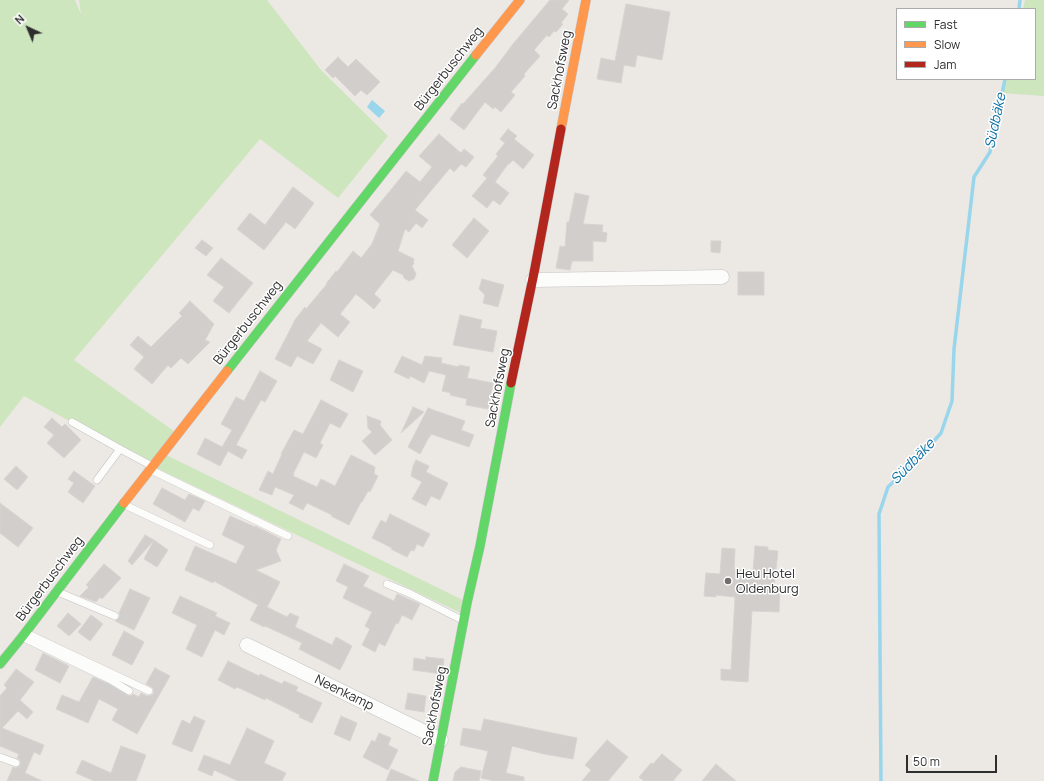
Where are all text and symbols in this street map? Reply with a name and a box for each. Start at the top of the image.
north arrow [8,8,48,48]
legend [896,8,1036,80]
text: N [11,11,27,27]
text: Fast [934,16,958,33]
street label: Bürgerbuschweg [411,24,487,114]
street label: Sackhofsweg [545,29,575,111]
text: Slow [934,36,960,53]
text: Jam [934,56,956,73]
water label: Südbäke [982,92,1010,150]
street label: Bürgerbuschweg [210,278,286,368]
street label: Sackhofsweg [483,347,513,429]
water label: Südbäke [887,436,939,488]
street label: Bürgerbuschweg [13,533,87,625]
place label: Heu Hotel Oldenburg [736,566,799,597]
marker: Heu Hotel Oldenburg [723,576,733,586]
street label: Sackhofsweg [420,665,450,747]
street label: Neenkamp [312,672,376,714]
scale bar [908,747,999,773]
text: 50 m [913,753,940,770]

